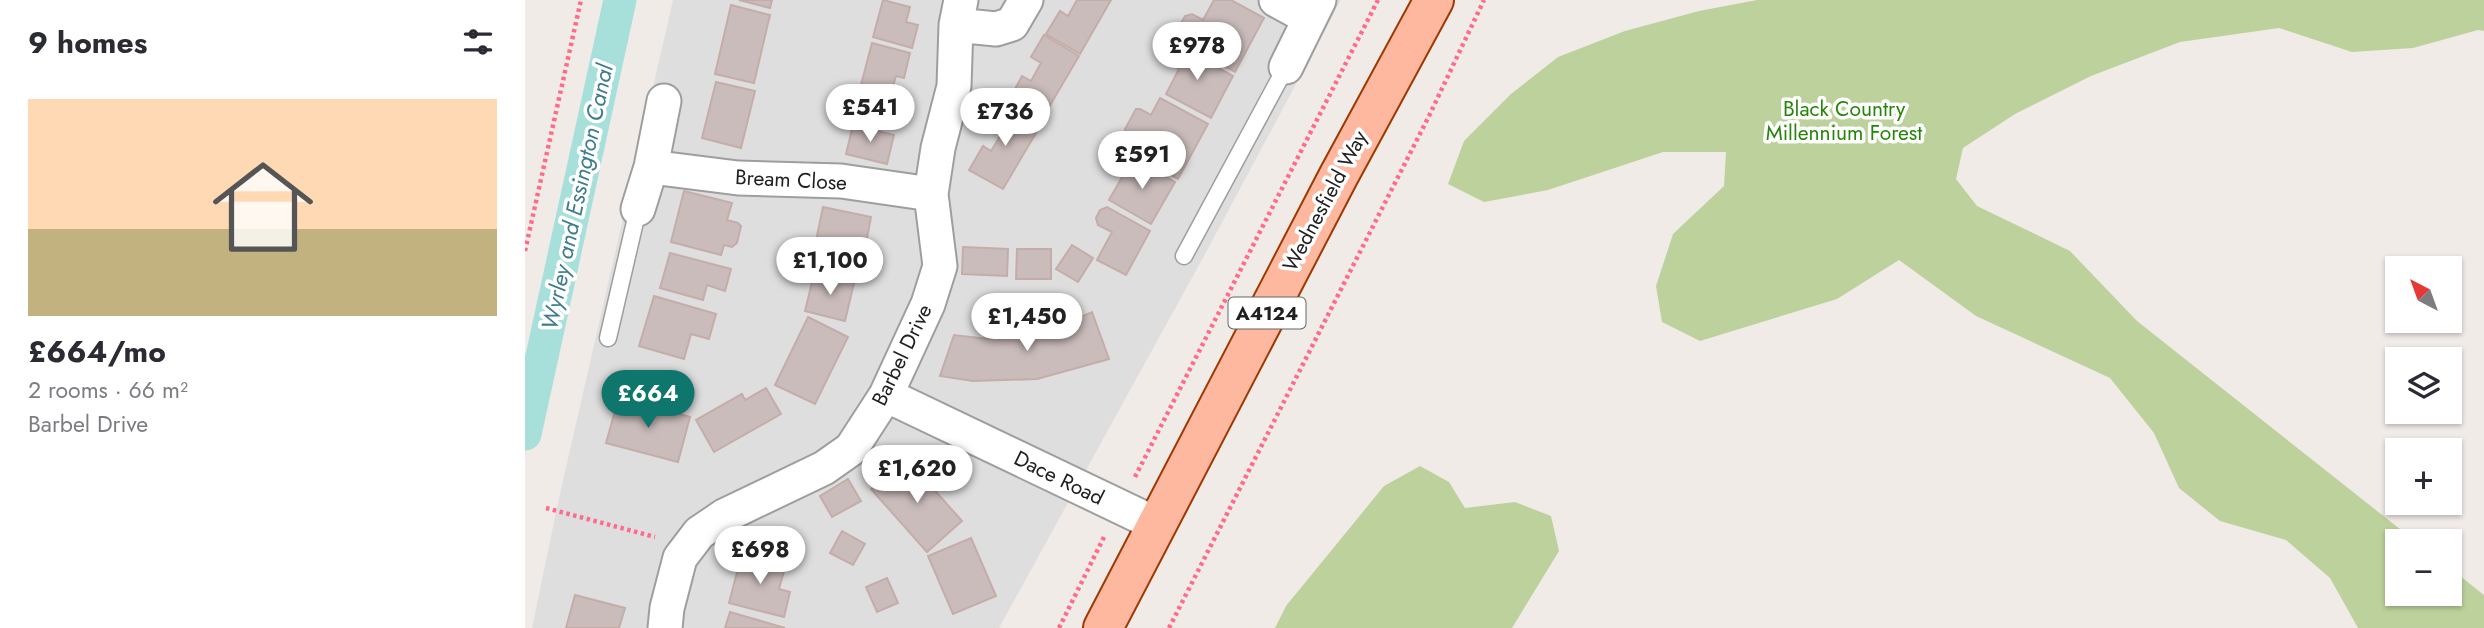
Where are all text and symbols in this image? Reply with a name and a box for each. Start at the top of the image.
text: 9 homes [28,21,147,64]
pin: £978 [1156,22,1238,82]
icon: filters [459,23,497,61]
text: £978 [1168,28,1226,62]
water label: Wyrley and Essington Canal [532,60,622,333]
pin: £541 [829,85,911,144]
pin: £736 [964,88,1046,148]
text: £541 [842,90,898,124]
text: £736 [976,94,1034,128]
park label: Black Country Millennium Forest [1766,94,1922,148]
street label: Wednesfield Way [1275,125,1375,277]
pin: £591 [1101,132,1183,191]
text: £591 [1114,137,1170,171]
icon: home [200,144,326,270]
street label: Bream Close [734,162,848,198]
pin: £1,100 [773,238,887,297]
text: £1,100 [792,243,868,277]
north arrow [2385,256,2462,332]
map controls [2385,256,2462,606]
pin: £1,450 [970,294,1084,353]
road number: A4124 [1229,298,1305,328]
street label: Barbel Drive [864,299,940,411]
text: £1,450 [987,299,1067,333]
text: £664/mo [28,330,166,373]
button: layers [2385,347,2462,424]
pin: £664 [607,370,689,430]
text: 2 rooms · 66 m² [28,373,188,407]
text: £664 [618,376,678,410]
text: Barbel Drive [28,407,148,441]
button: + [2385,438,2462,515]
street label: Dace Road [1009,443,1109,513]
pin: £1,620 [860,446,974,505]
text: £1,620 [878,451,956,485]
pin: £698 [719,526,801,586]
button: − [2385,529,2462,606]
text: £698 [730,532,790,566]

